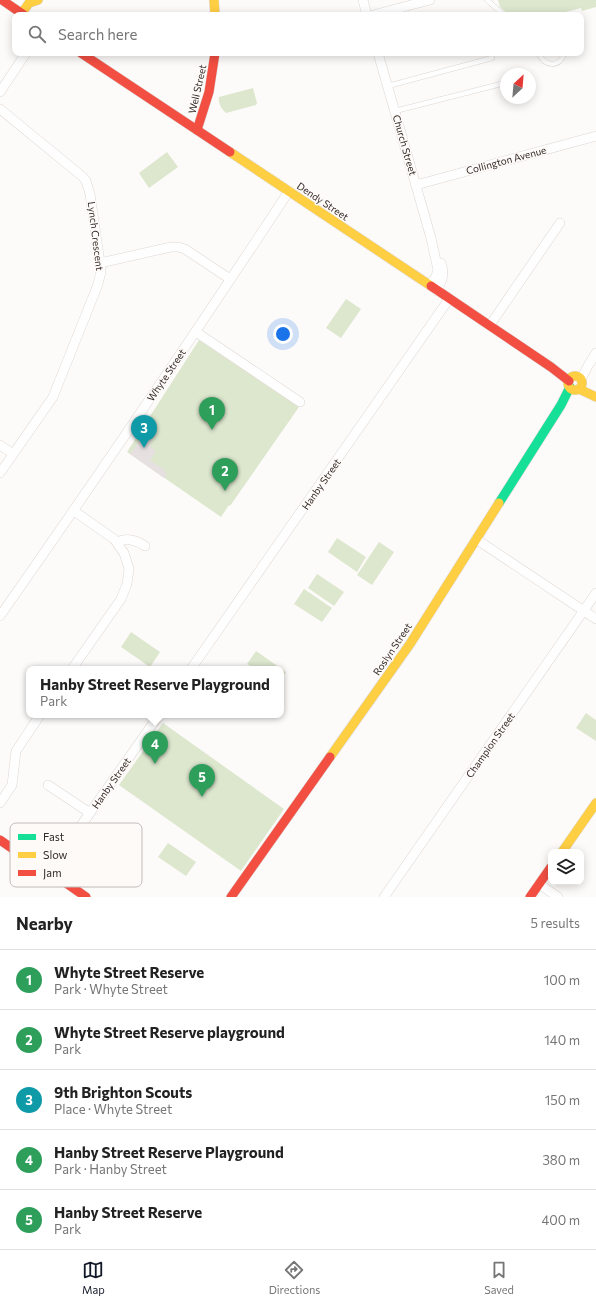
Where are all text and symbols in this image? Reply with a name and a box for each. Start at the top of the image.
search box [12,12,584,56]
icon: search [26,23,48,45]
text: Search here [58,25,137,43]
street label: Well Street [186,63,208,115]
north arrow [500,68,536,104]
street label: Church Street [391,113,419,177]
street label: Collington Avenue [465,144,547,176]
street label: Dendy Street [295,179,351,223]
street label: Lynch Crescent [86,201,106,271]
your location [273,324,293,344]
street label: Whyte Street [144,347,188,403]
pin: 1 [199,397,225,430]
pin: 3 [131,415,157,448]
street label: Hanby Street [299,456,343,512]
pin: 2 [212,458,238,491]
street label: Roslyn Street [370,621,414,677]
popup [26,666,284,718]
text: Hanby Street Reserve Playground [40,675,270,693]
text: Park [40,693,67,709]
street label: Champion Street [463,710,517,780]
pin: 4 [142,731,168,764]
street label: Hanby Street [89,755,133,811]
pin: 5 [189,764,215,797]
legend [10,823,142,887]
text: Fast [43,830,65,843]
text: Slow [43,848,68,861]
map controls [548,849,584,885]
button: layers [548,849,584,885]
text: Jam [43,866,62,880]
text: Nearby [16,913,73,934]
text: 5 results [530,915,580,931]
text: Whyte Street Reserve [54,963,204,981]
text: 1 [26,972,32,988]
text: 100 m [544,972,580,988]
text: Park · Whyte Street [54,981,168,997]
text: Whyte Street Reserve playground [54,1023,285,1041]
text: 2 [25,1032,33,1048]
text: 140 m [544,1032,580,1048]
text: Park [54,1041,81,1057]
text: 9th Brighton Scouts [54,1083,192,1101]
text: 3 [25,1092,33,1108]
text: 150 m [545,1092,580,1108]
text: Place · Whyte Street [54,1101,172,1117]
text: Hanby Street Reserve Playground [54,1143,284,1161]
text: 4 [25,1152,33,1168]
text: 380 m [542,1152,580,1168]
text: Park · Hanby Street [54,1161,167,1177]
text: Hanby Street Reserve [54,1203,202,1221]
text: 5 [25,1212,33,1228]
text: 400 m [541,1212,580,1228]
text: Park [54,1221,81,1237]
tab: Map [82,1259,105,1296]
tab: Directions [269,1259,320,1296]
tab: Saved [484,1259,514,1296]

